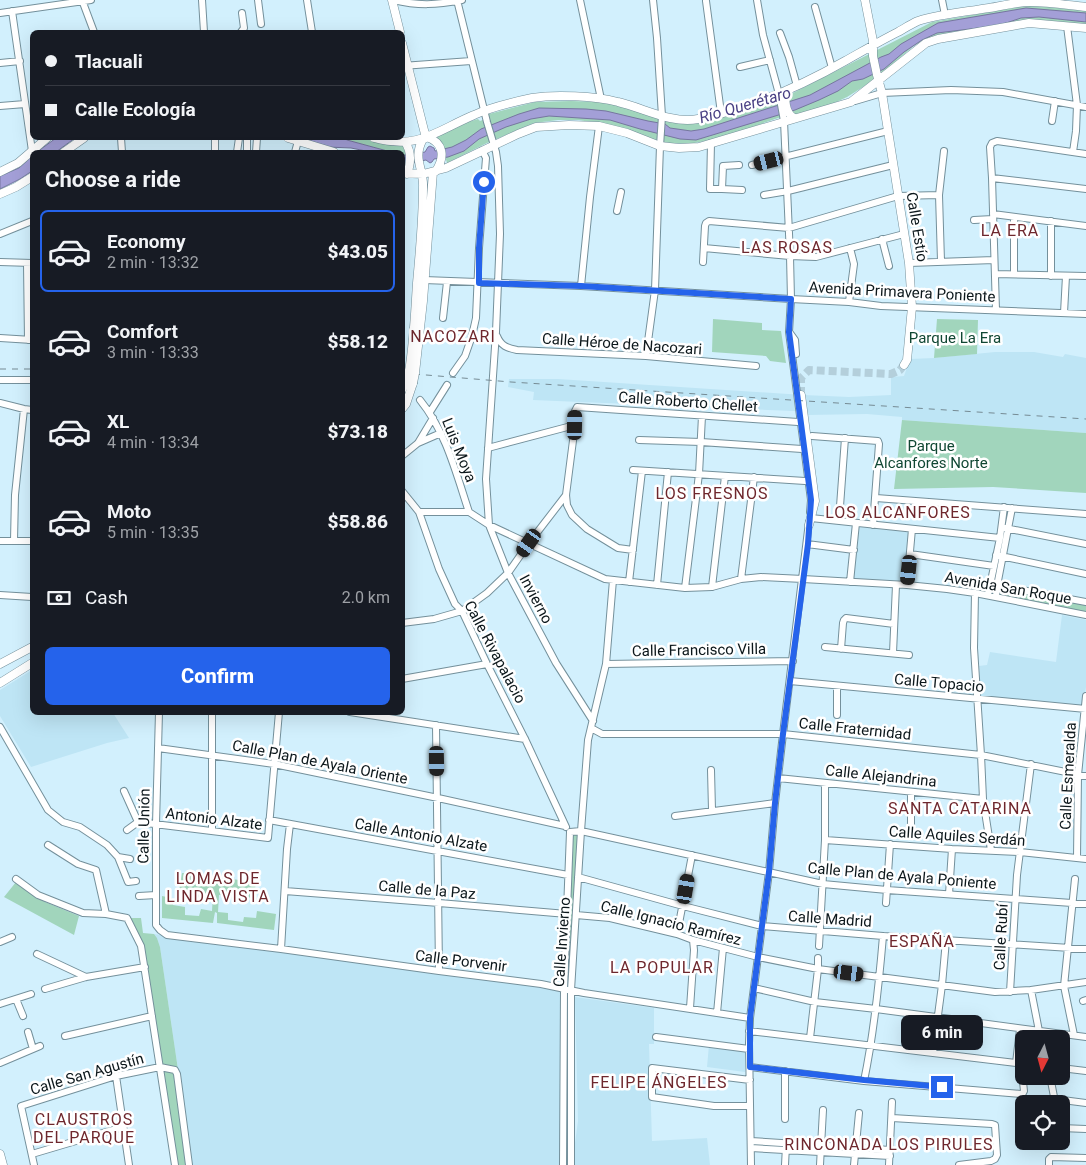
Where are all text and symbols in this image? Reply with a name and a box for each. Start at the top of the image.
text: Tlacuali [75,50,143,73]
water label: Río Querétaro [697,83,793,127]
text: Calle Ecología [75,98,196,121]
car [752,150,785,172]
text: Choose a ride [45,167,181,192]
route start [473,171,495,193]
street label: Calle Estío [903,191,931,263]
district label: LA ERA [981,221,1039,240]
icon: car [47,229,92,274]
text: Economy [107,230,186,253]
district label: LAS ROSAS [741,238,833,257]
text: $43.05 [328,240,388,263]
text: 2 min · 13:32 [107,253,199,272]
street label: Avenida Primavera Poniente [808,278,996,306]
icon: car [47,319,92,364]
text: Comfort [107,320,178,343]
district label: NACOZARI [410,327,496,346]
street label: Calle Héroe de Nacozari [541,329,703,359]
park label: Parque La Era [909,329,1001,347]
text: $58.12 [328,330,388,353]
text: 3 min · 13:33 [107,343,199,362]
street label: Calle Roberto Chellet [618,388,758,416]
icon: car [47,409,92,454]
text: XL [107,410,129,433]
car [567,410,582,440]
street label: Luis Moya [438,415,480,485]
text: $73.18 [328,420,388,443]
text: 4 min · 13:34 [107,433,199,452]
park label: Parque Alcanfores Norte [874,437,988,472]
district label: LOS FRESNOS [656,484,768,503]
icon: car [47,499,92,544]
text: Moto [107,500,151,523]
district label: LOS ALCANFORES [825,503,971,522]
text: $58.86 [328,510,388,533]
text: 5 min · 13:35 [107,523,199,542]
car [514,526,543,560]
car [899,554,918,586]
street label: Avenida San Roque [943,568,1073,608]
street label: Invierno [516,571,556,627]
icon: cash [45,584,73,612]
text: Cash [85,586,128,609]
text: 2.0 km [342,588,390,607]
street label: Calle Rivapalacio [460,598,530,706]
street label: Calle Francisco Villa [632,640,766,660]
button: Confirm [45,647,390,705]
street label: Calle Topacio [893,670,985,696]
street label: Calle Fraternidad [798,714,912,744]
street label: Calle Esmeralda [1056,722,1080,830]
street label: Calle Plan de Ayala Oriente [231,736,409,788]
car [429,746,444,776]
street label: Calle Alejandrina [824,761,938,791]
street label: Calle Unión [134,788,154,864]
district label: SANTA CATARINA [888,799,1032,818]
street label: Antonio Alzate [165,804,264,834]
street label: Calle Antonio Alzate [353,814,489,856]
street label: Calle Aquiles Serdán [888,822,1026,850]
street label: Calle Plan de Ayala Poniente [807,859,997,893]
district label: LOMAS DE LINDA VISTA [166,869,270,906]
car [676,873,695,905]
street label: Calle de la Paz [378,877,476,903]
street label: Calle Invierno [550,896,574,988]
street label: Calle Ignacio Ramírez [599,897,743,949]
street label: Calle Rubí [990,902,1012,971]
street label: Calle Madrid [788,907,872,931]
district label: ESPAÑA [889,931,955,951]
street label: Calle Porvenir [414,946,508,976]
district label: LA POPULAR [610,958,714,977]
car [833,964,864,982]
callout: 6 min [901,1014,983,1050]
text: 6 min [922,1023,962,1042]
north arrow [1015,1030,1070,1085]
map controls [1015,1030,1070,1150]
street label: Calle San Agustín [28,1049,146,1099]
district label: FELIPE ÁNGELES [590,1073,728,1092]
route end [931,1076,953,1098]
button: locate [1015,1095,1070,1150]
district label: CLAUSTROS DEL PARQUE [33,1110,135,1147]
district label: RINCONADA LOS PIRULES [784,1135,994,1154]

